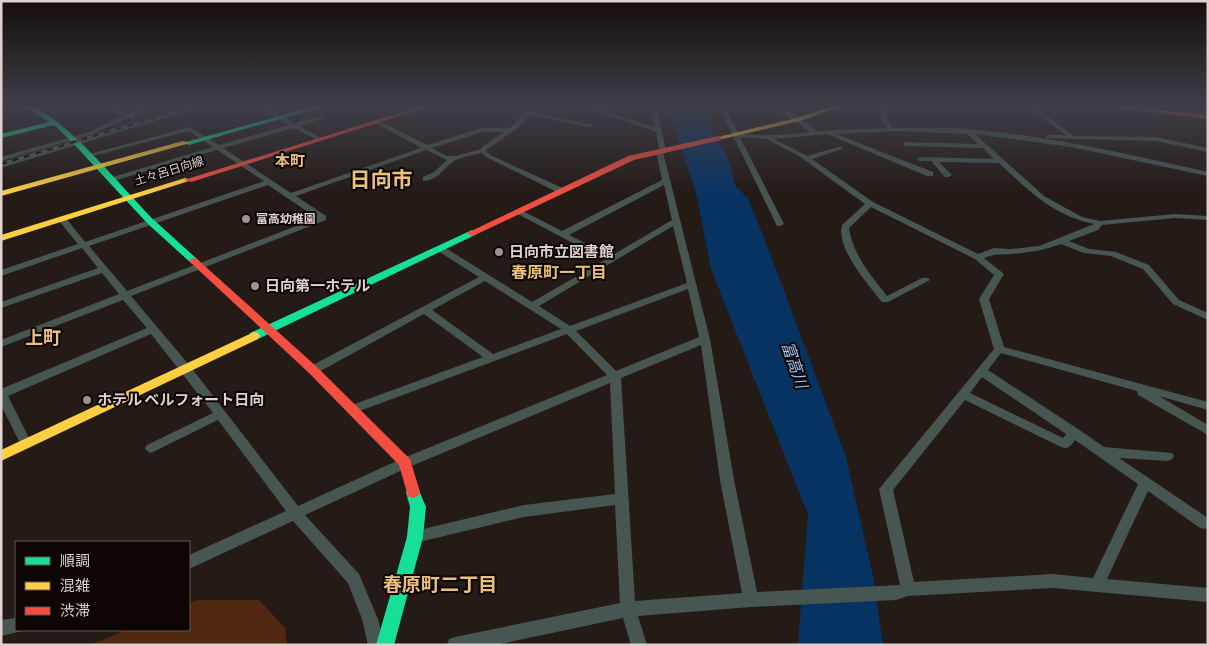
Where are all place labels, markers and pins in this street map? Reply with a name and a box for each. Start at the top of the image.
place label: 富高幼稚園 [256,212,316,225]
marker: 富高幼稚園 [240,213,252,225]
place label: 日向市立図書館 [509,244,614,260]
marker: 日向市立図書館 [493,246,505,258]
place label: 日向第一ホテル [265,278,370,294]
marker: 日向第一ホテル [249,280,261,292]
place label: ホテル ベルフォート日向 [97,392,264,408]
marker: ホテル ベルフォート日向 [81,394,93,406]

